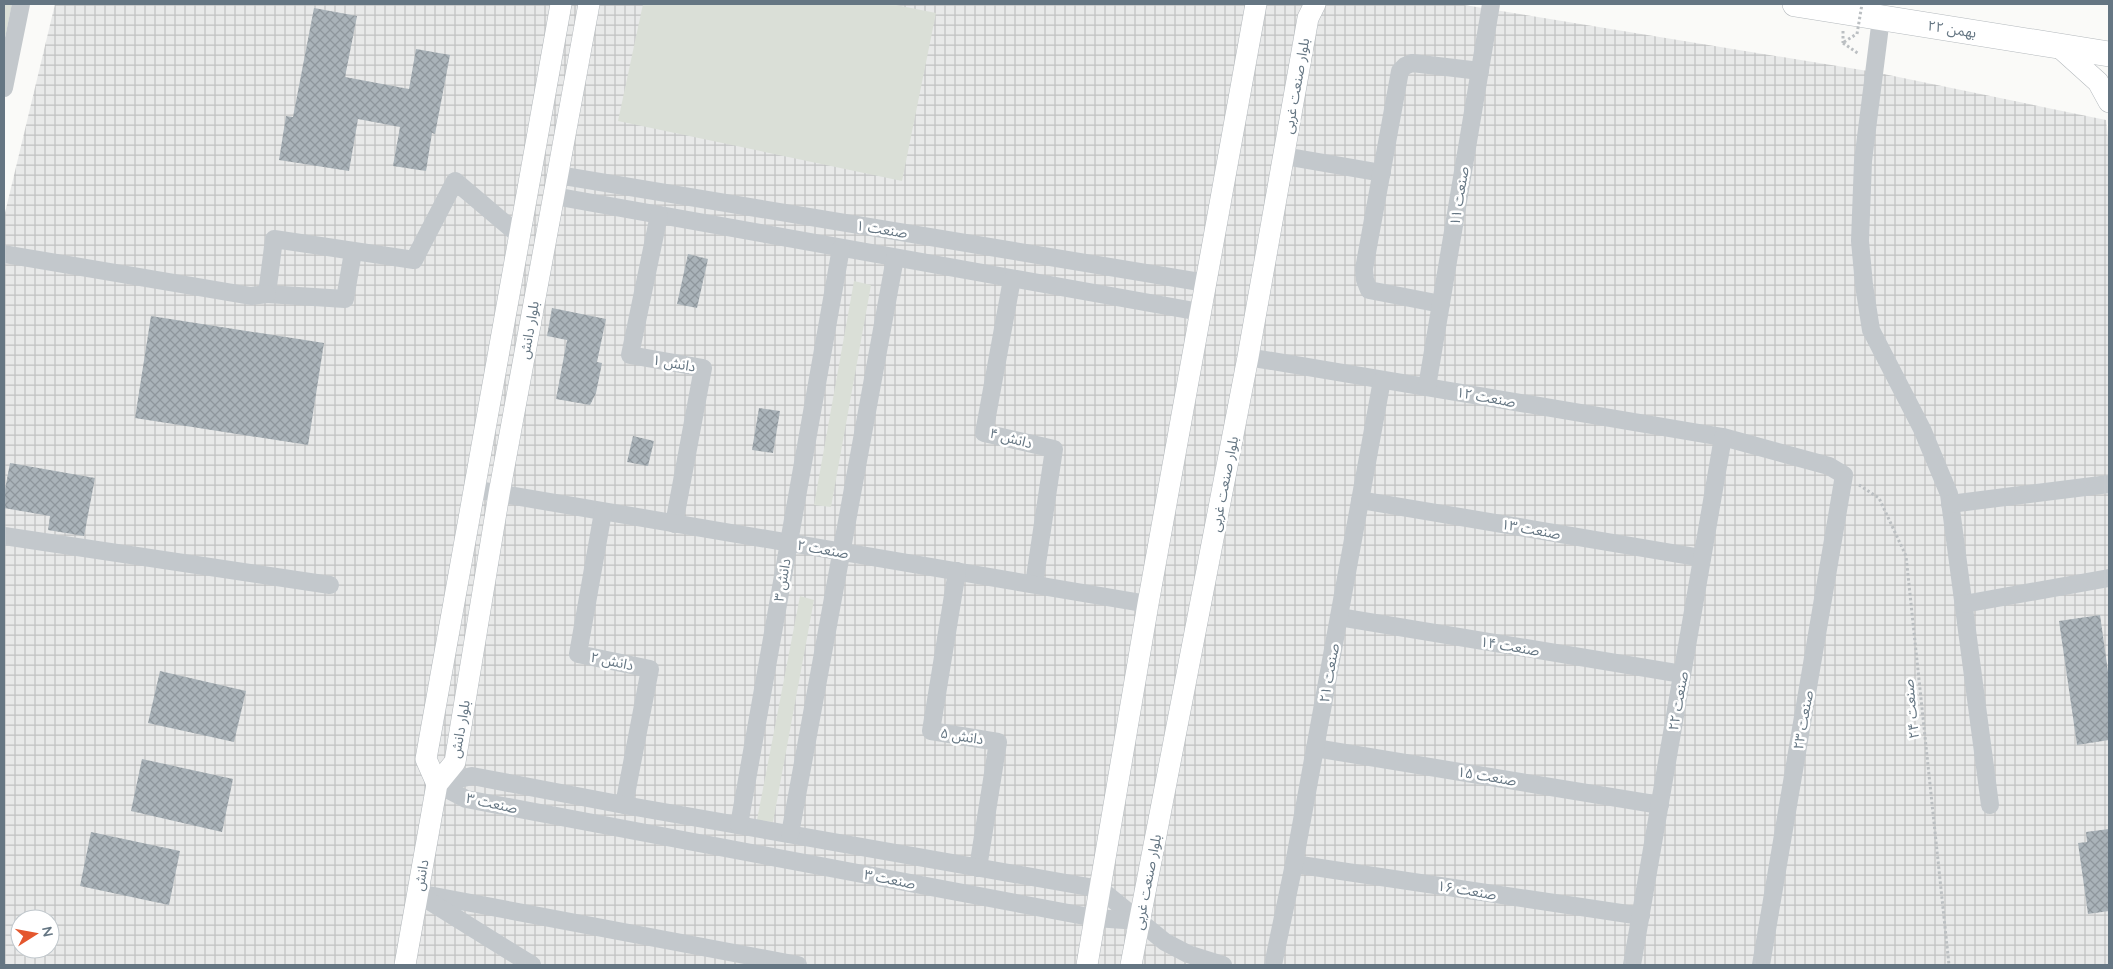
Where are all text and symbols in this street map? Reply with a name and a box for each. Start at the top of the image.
street label: ۲۲ بهمن [1926,16,1978,42]
street label: بلوار صنعت غربی [1279,36,1313,135]
street label: صنعت ۱۱ [1445,165,1473,227]
street label: صنعت ۱ [855,216,909,242]
street label: بلوار دانش [515,299,543,360]
street label: دانش ۱ [651,350,697,376]
street label: صنعت ۱۲ [1455,383,1517,411]
street label: دانش ۴ [988,424,1035,452]
street label: بلوار صنعت غربی [1206,434,1242,533]
street label: صنعت ۱۳ [1500,515,1562,543]
street label: صنعت ۲ [796,536,850,562]
street label: دانش ۳ [769,557,795,603]
street label: صنعت ۱۴ [1479,632,1541,660]
street label: صنعت ۲۱ [1315,642,1343,704]
street label: دانش ۲ [589,648,635,674]
street label: صنعت ۲۲ [1664,670,1692,732]
street label: صنعت ۲۴ [1899,678,1923,740]
street label: صنعت ۲۳ [1789,689,1817,751]
street label: بلوار دانش [446,698,474,759]
street label: دانش ۵ [939,724,985,748]
street label: صنعت ۱۵ [1456,762,1518,790]
street label: صنعت ۳ [465,789,520,817]
street label: بلوار صنعت غربی [1129,832,1165,931]
street label: دانش [409,858,433,892]
street label: صنعت ۳ [863,865,918,893]
street label: صنعت ۱۶ [1436,876,1498,904]
north arrow [10,909,60,959]
text: N [38,925,58,938]

